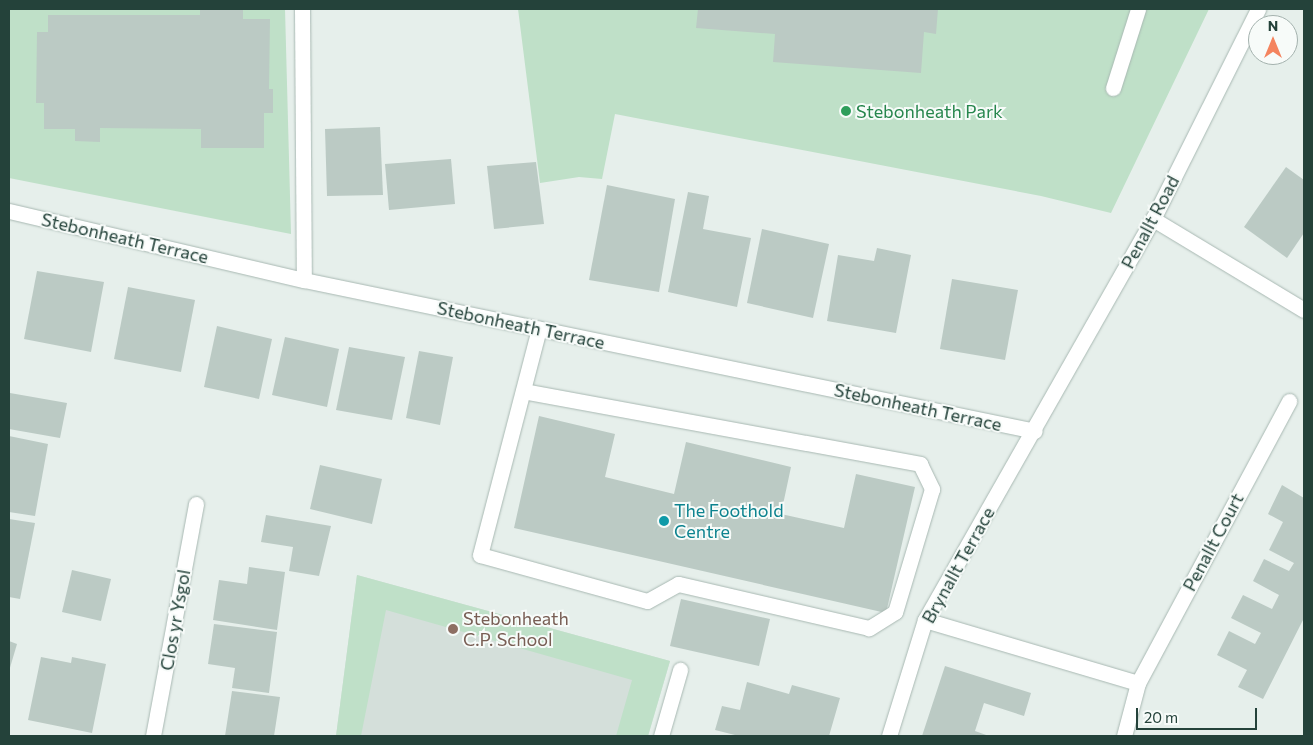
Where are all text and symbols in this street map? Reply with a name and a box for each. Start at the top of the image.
north arrow [1248,15,1298,65]
text: N [1268,17,1278,34]
place label: Stebonheath Park [856,100,1003,122]
marker: Stebonheath Park [840,105,852,117]
street label: Penallt Road [1116,172,1184,272]
street label: Stebonheath Terrace [39,208,211,268]
street label: Stebonheath Terrace [435,297,607,353]
street label: Stebonheath Terrace [832,379,1004,435]
street label: Penallt Court [1178,489,1248,595]
place label: The Foothold Centre [674,500,784,542]
street label: Brynallt Terrace [917,503,999,627]
marker: The Foothold Centre [658,515,670,527]
street label: Clos yr Ysgol [155,568,195,672]
place label: Stebonheath C.P. School [463,608,569,650]
marker: Stebonheath C.P. School [447,623,459,635]
scale bar [1138,698,1259,730]
text: 20 m [1144,708,1178,726]

